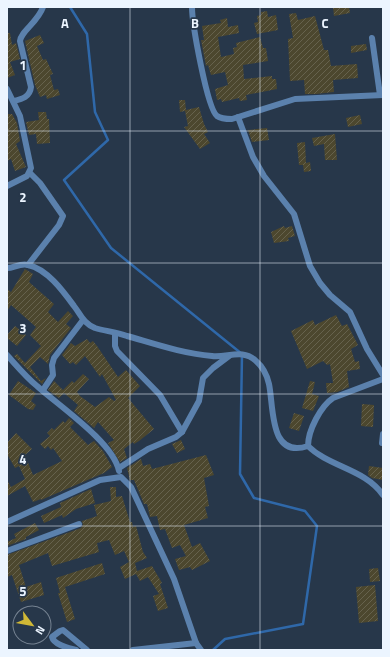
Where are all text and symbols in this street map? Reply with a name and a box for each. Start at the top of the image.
text: A [61,13,69,33]
text: B [191,13,199,33]
text: C [321,13,329,33]
text: 1 [19,55,27,75]
text: 2 [19,187,27,207]
text: 3 [19,318,27,338]
text: 4 [19,449,27,469]
text: 5 [19,581,27,601]
north arrow [12,605,52,645]
text: N [32,623,49,638]

